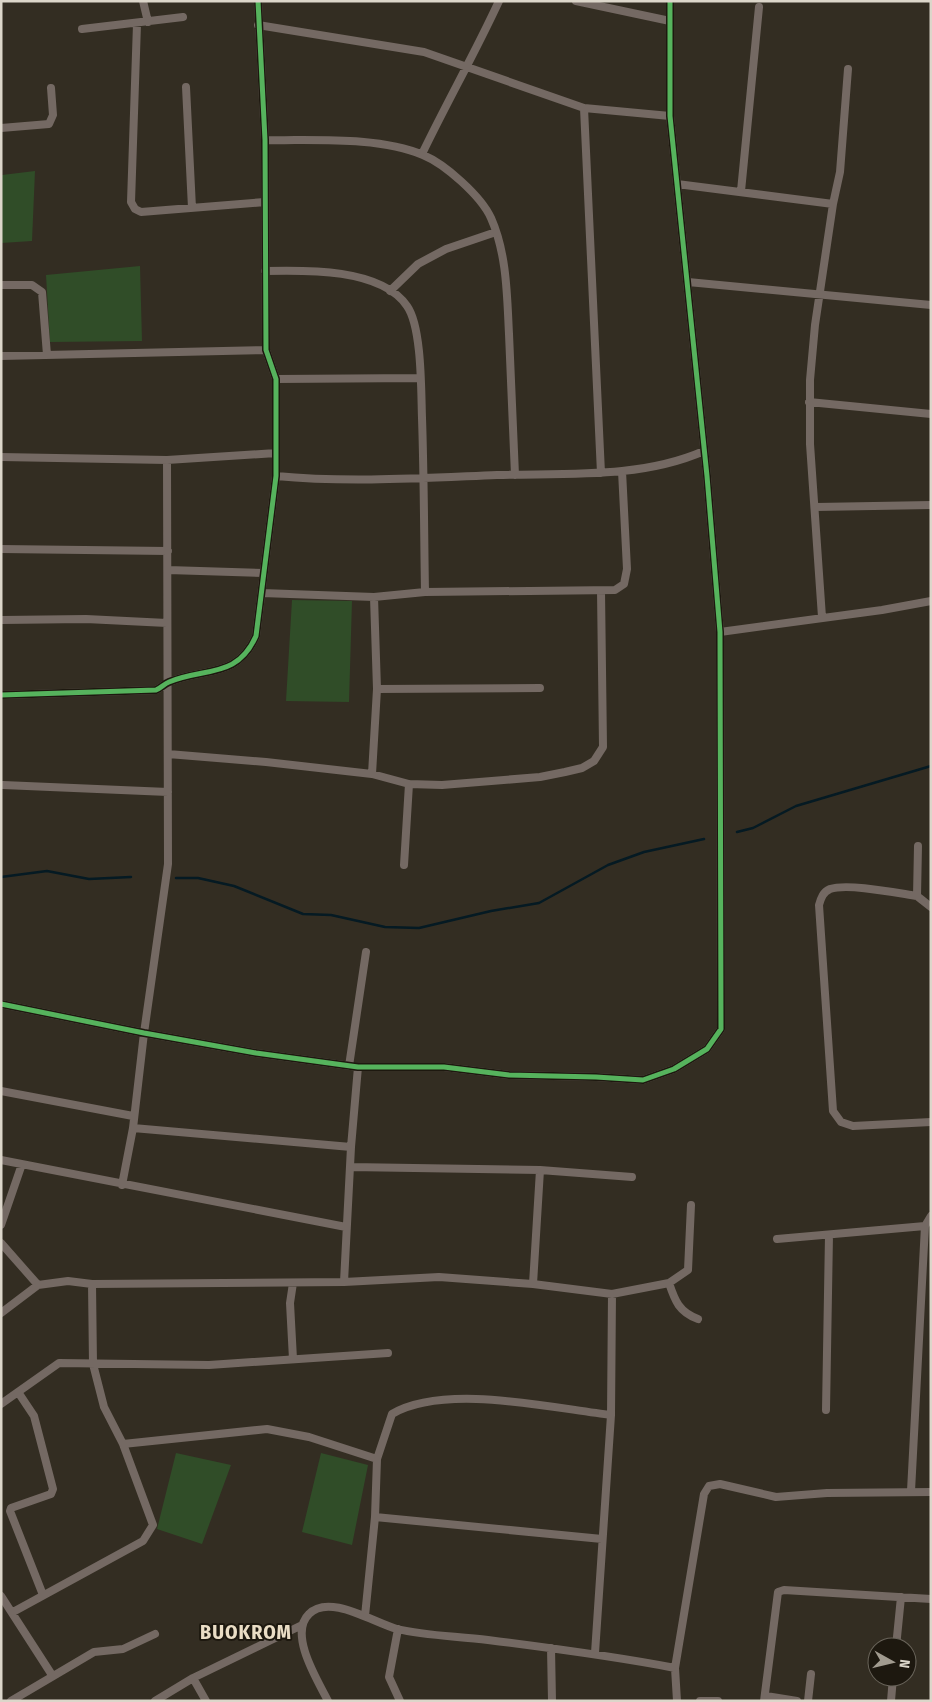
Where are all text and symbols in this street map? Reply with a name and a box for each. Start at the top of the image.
district label: BUOKROM [200,1620,292,1644]
north arrow [867,1637,917,1687]
text: N [895,1658,913,1669]

